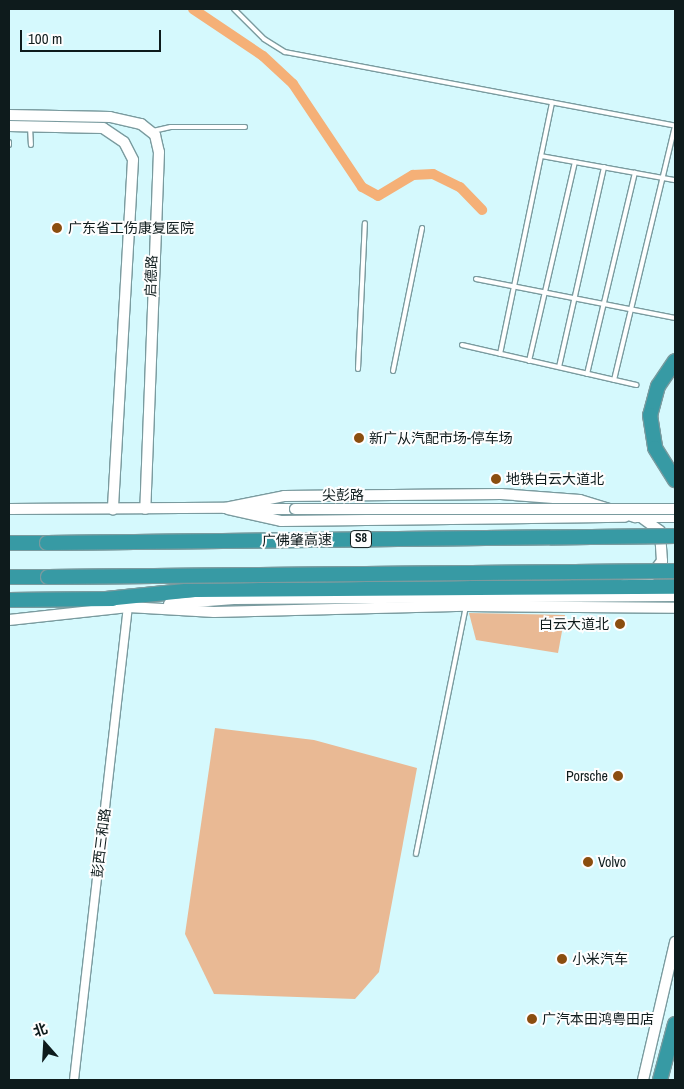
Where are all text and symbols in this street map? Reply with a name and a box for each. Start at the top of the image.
scale bar [22,20,164,52]
text: 100 m [28,28,62,49]
place label: 广东省工伤康复医院 [68,220,194,236]
marker: 广东省工伤康复医院 [50,221,64,235]
street label: 启德路 [142,255,160,297]
place label: 新广从汽配市场-停车场 [369,430,513,446]
marker: 新广从汽配市场-停车场 [353,432,365,444]
place label: 地铁白云大道北 [506,471,604,487]
marker: 地铁白云大道北 [490,473,502,485]
street label: 尖彭路 [322,487,364,503]
road number: S8 [350,530,372,548]
street label: 广佛肇高速 [262,531,332,549]
place label: 白云大道北 [539,616,609,632]
marker: 白云大道北 [613,617,627,631]
place label: Porsche [566,768,608,784]
marker: Porsche [612,770,624,782]
street label: 彭西三和路 [88,807,114,879]
place label: Volvo [598,854,626,870]
marker: Volvo [582,856,594,868]
place label: 小米汽车 [572,951,628,967]
marker: 小米汽车 [556,953,568,965]
place label: 广汽本田鸿粤田店 [542,1011,654,1027]
marker: 广汽本田鸿粤田店 [526,1013,538,1025]
north arrow [20,1019,70,1069]
text: 北 [31,1019,50,1041]

